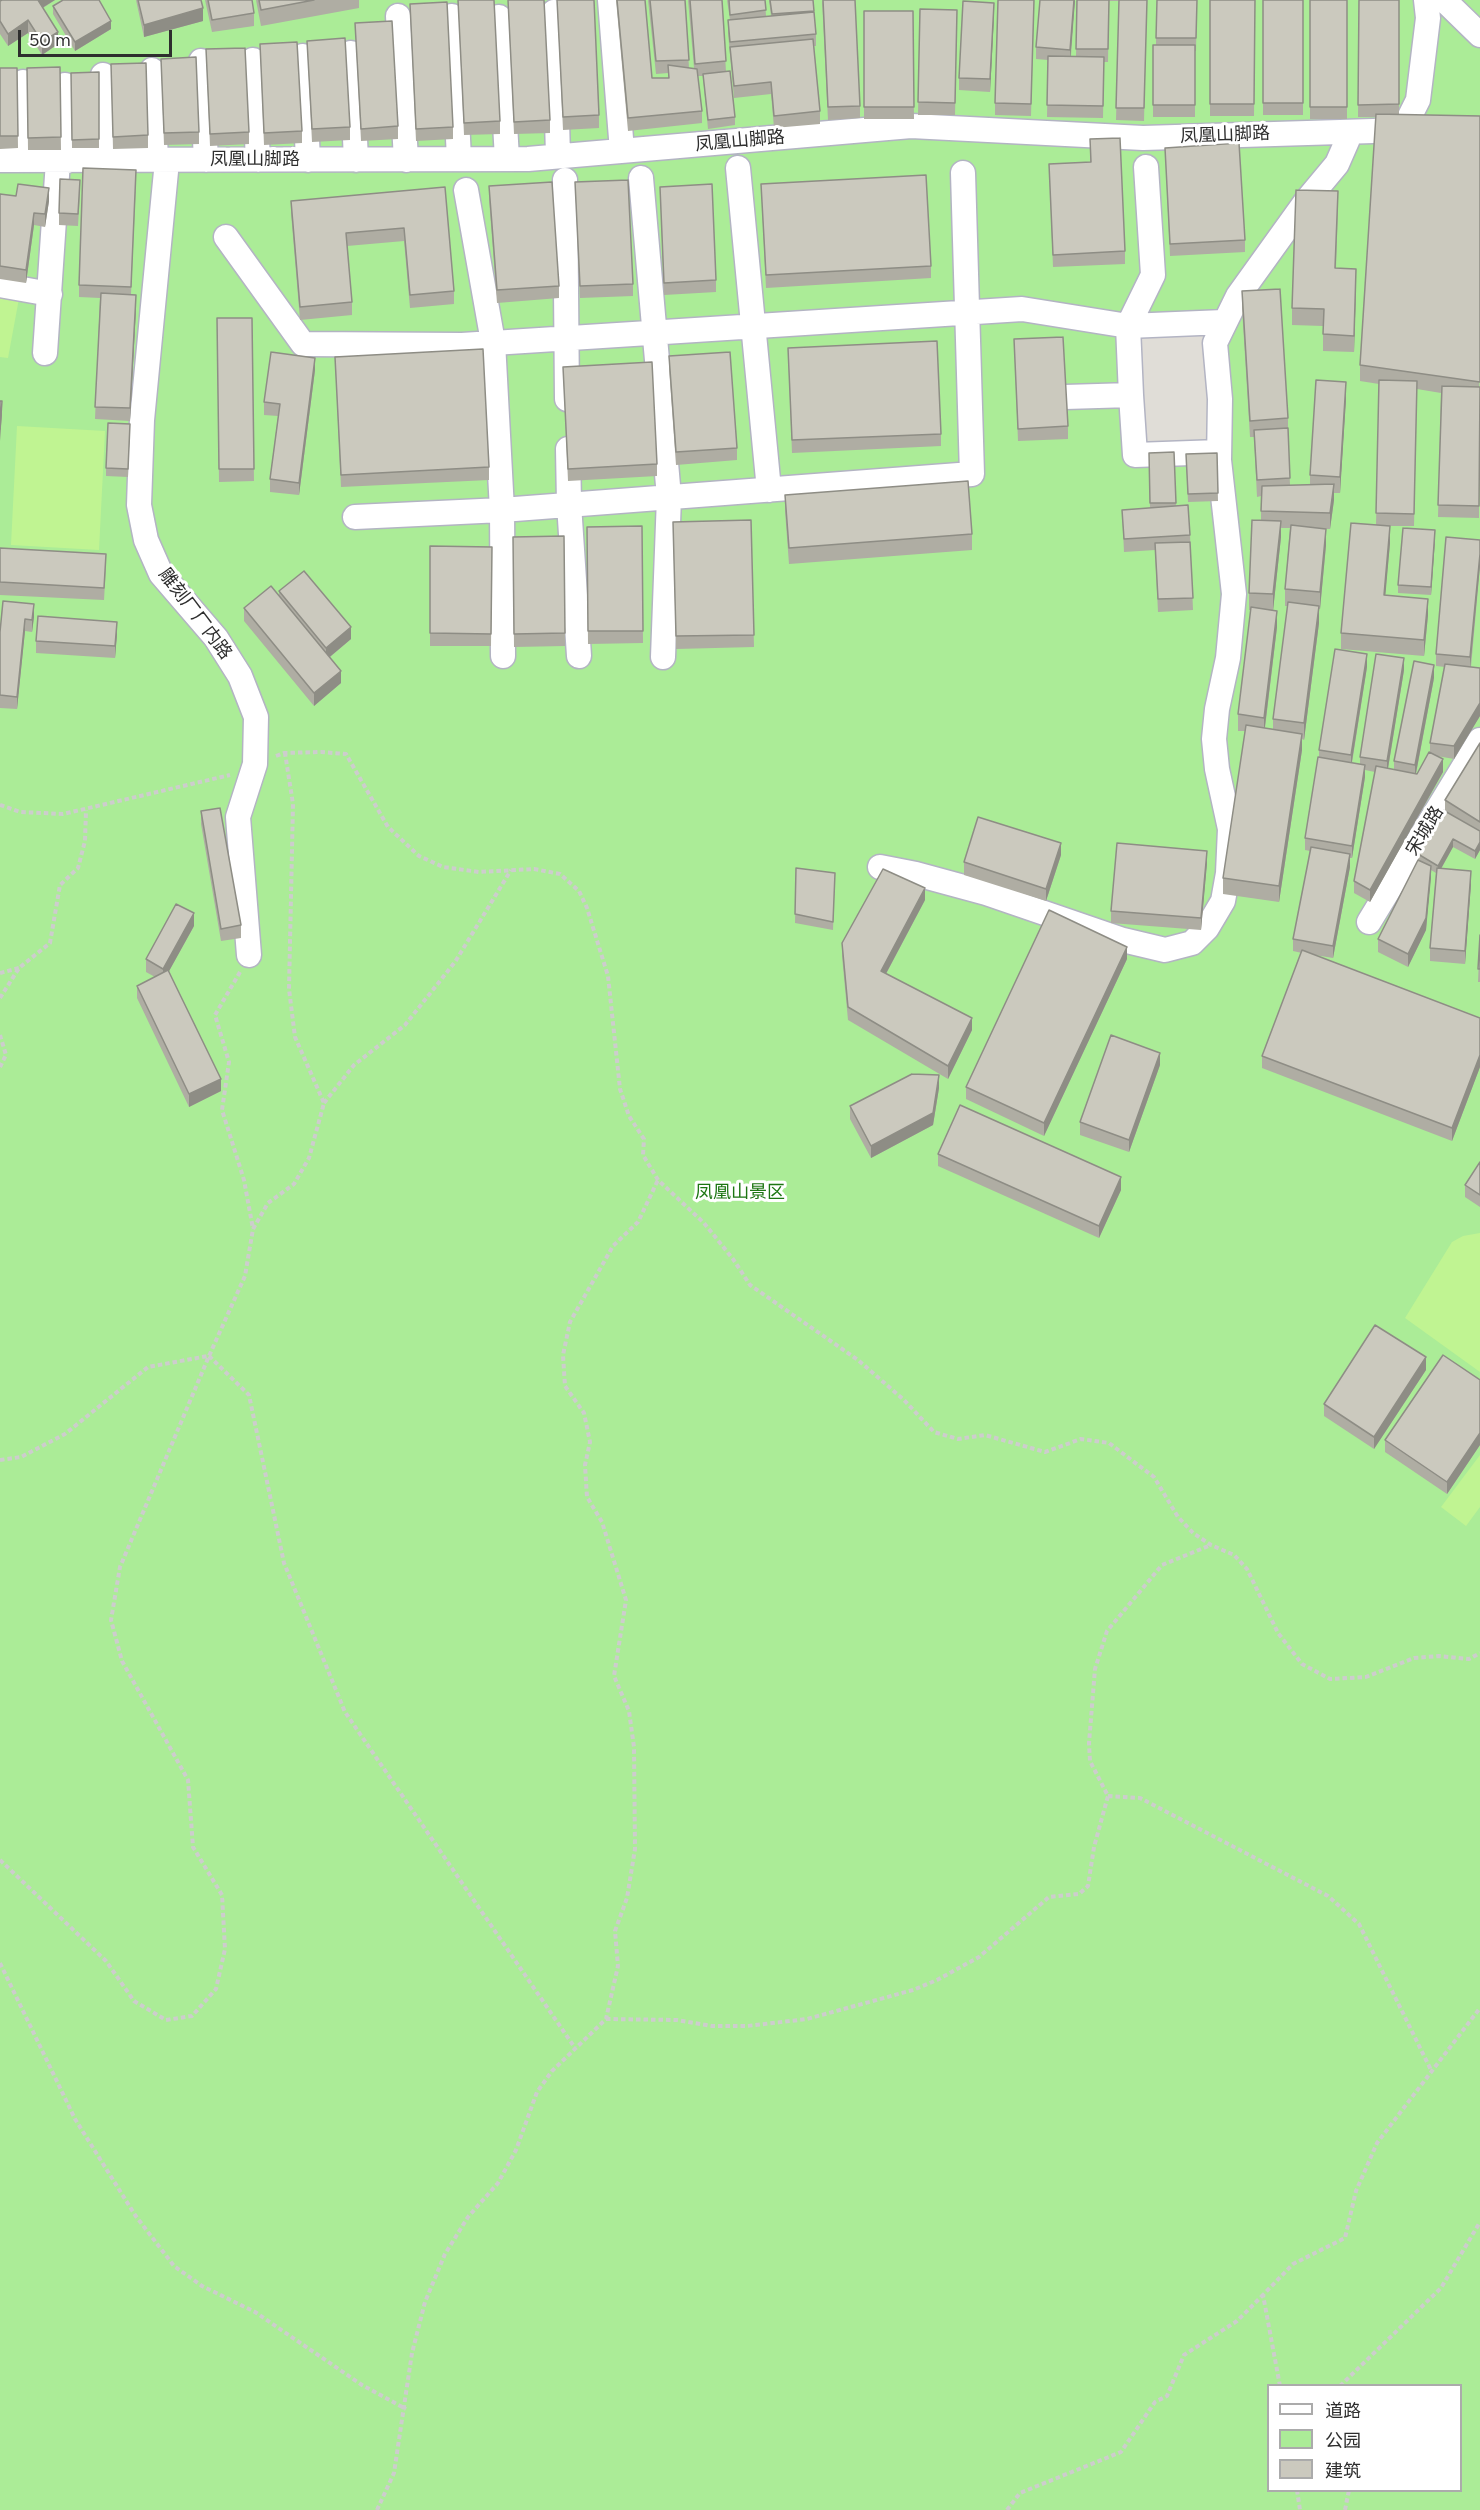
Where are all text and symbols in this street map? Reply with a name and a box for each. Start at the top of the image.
scale bar [21,18,176,56]
text: 50 m [29,29,71,51]
street label: 凤凰山脚路 [1180,123,1270,147]
street label: 凤凰山脚路 [694,126,786,156]
street label: 凤凰山脚路 [210,149,300,171]
street label: 雕刻厂厂内路 [154,564,236,664]
street label: 宋城路 [1402,802,1448,860]
park label: 凤凰山景区 [695,1182,785,1204]
legend [1267,2384,1462,2492]
text: 道路 [1325,2400,1361,2422]
text: 公园 [1325,2430,1361,2452]
text: 建筑 [1325,2460,1361,2482]

